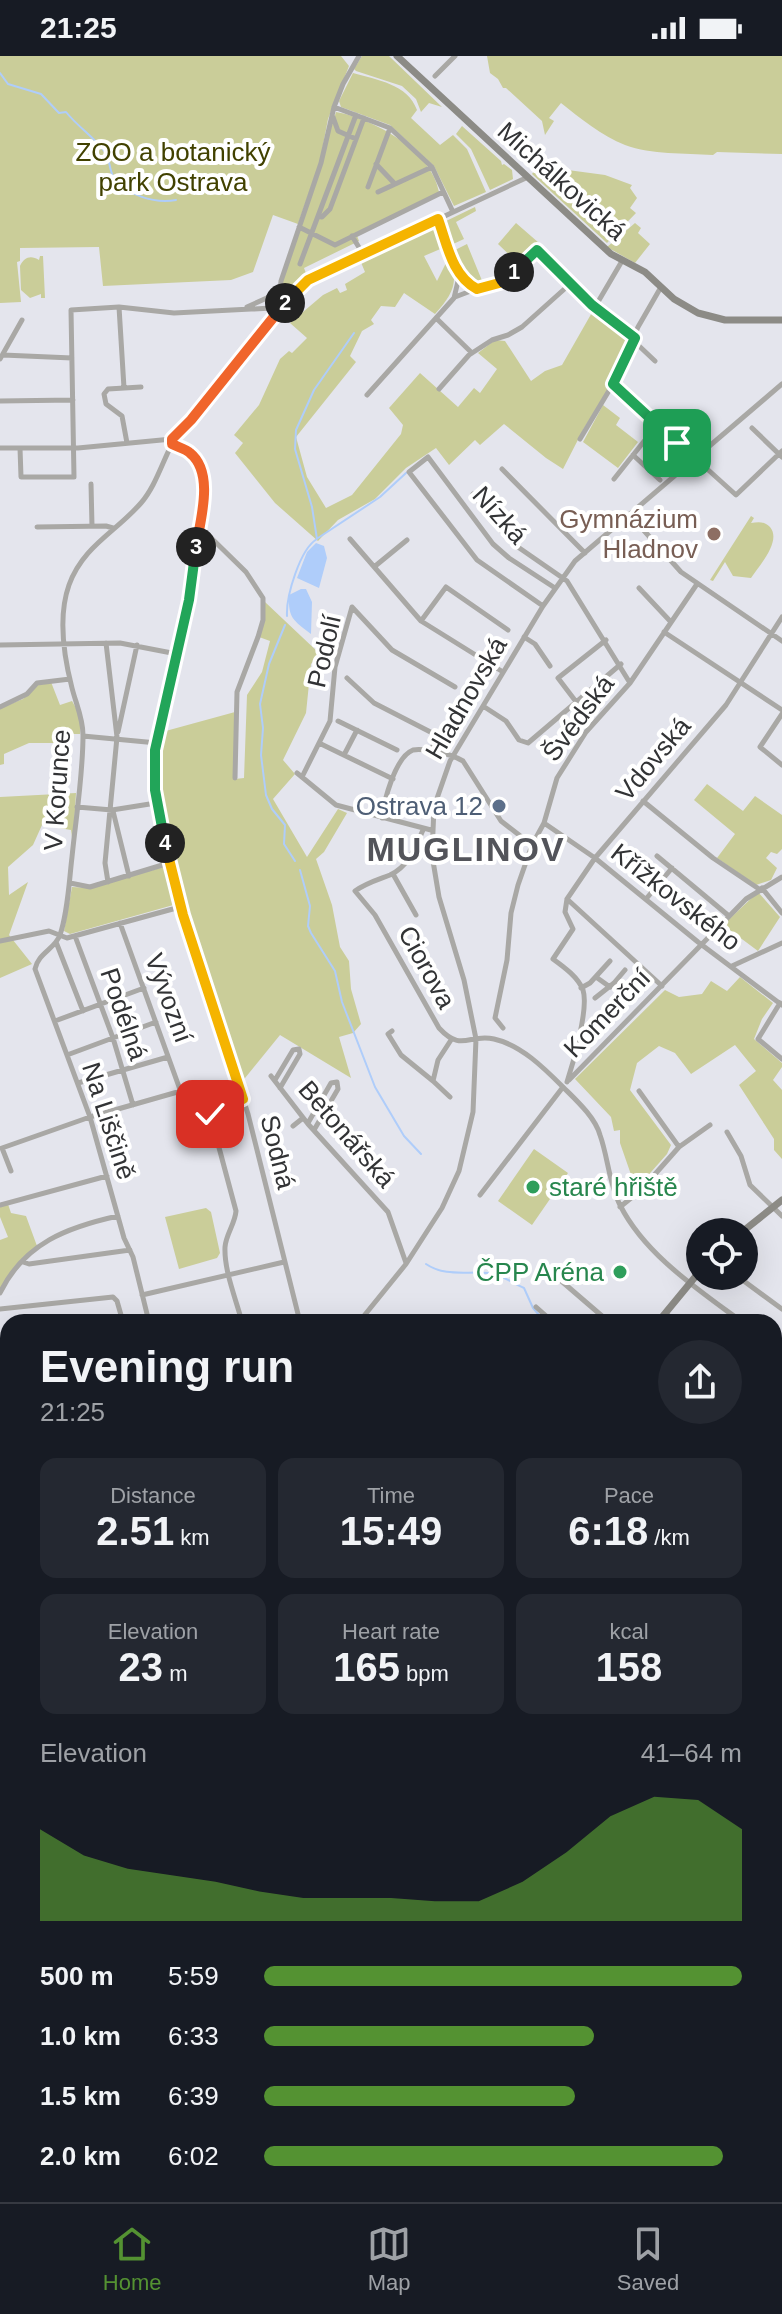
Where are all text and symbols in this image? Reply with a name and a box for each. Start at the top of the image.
text: 21:25 [40,11,117,44]
street label: Michálkovická [492,116,633,247]
park label: ZOO a botanický park Ostrava [75,137,271,197]
pin: 1 [494,252,534,292]
text: 1 [508,259,520,284]
pin: 2 [265,283,305,323]
text: 2 [279,290,291,315]
pin [643,409,711,477]
icon: arrive [655,421,699,465]
street label: Nízká [467,480,534,550]
place label: Gymnázium Hladnov [559,504,698,564]
marker: Gymnázium Hladnov [705,525,723,543]
pin: 3 [176,527,216,567]
text: 3 [190,534,202,559]
street label: Podolí [301,611,347,690]
street label: Hladnovská [419,631,513,764]
street label: Švédská [536,669,620,767]
street label: Vdovská [609,711,697,807]
street label: V Korunce [38,728,76,852]
place label: Ostrava 12 [356,791,483,821]
marker: Ostrava 12 [490,797,508,815]
pin: 4 [145,823,185,863]
text: 4 [159,830,171,855]
district label: MUGLINOV [366,830,566,868]
street label: Křížkovského [605,837,747,957]
street label: Ciorova [392,921,462,1014]
street label: Vývozní [139,949,199,1047]
street label: Komerční [558,962,657,1063]
street label: Podélná [94,964,154,1065]
street label: Na Liščině [76,1059,142,1183]
street label: Betonářská [293,1075,402,1194]
pin [176,1080,244,1148]
icon: check [188,1092,232,1136]
street label: Sodná [254,1112,302,1193]
place label: staré hřiště [549,1172,678,1202]
marker: staré hřiště [524,1178,542,1196]
map controls [686,1218,758,1290]
button: locate [686,1218,758,1290]
place label: ČPP Aréna [476,1257,605,1287]
marker: ČPP Aréna [611,1263,629,1281]
button: share [658,1340,742,1424]
text: Evening run [40,1342,294,1391]
text: 21:25 [40,1397,105,1427]
text: Distance [110,1483,196,1508]
text: Time [367,1483,415,1508]
text: Pace [604,1483,654,1508]
text: 2.51 [96,1509,174,1553]
text: 15:49 [340,1509,442,1553]
text: 6:18 [568,1509,648,1553]
text: km [174,1525,210,1550]
text: /km [648,1525,690,1550]
text: Elevation [108,1619,198,1644]
text: Heart rate [342,1619,440,1644]
text: kcal [609,1619,649,1644]
text: 23 [119,1645,163,1689]
text: 165 [333,1645,400,1689]
text: 158 [596,1645,662,1689]
text: m [163,1661,187,1686]
text: bpm [400,1661,449,1686]
text: Elevation [40,1738,147,1768]
text: 41–64 m [641,1738,742,1768]
text: 500 m [40,1961,114,1991]
text: 5:59 [168,1961,219,1991]
text: 1.0 km [40,2021,121,2051]
text: 6:33 [168,2021,219,2051]
text: 1.5 km [40,2081,121,2111]
text: 6:39 [168,2081,219,2111]
text: 2.0 km [40,2141,121,2171]
text: 6:02 [168,2141,219,2171]
tab: Home [103,2222,162,2296]
tab: Map [367,2222,411,2296]
tab: Saved [617,2222,679,2296]

